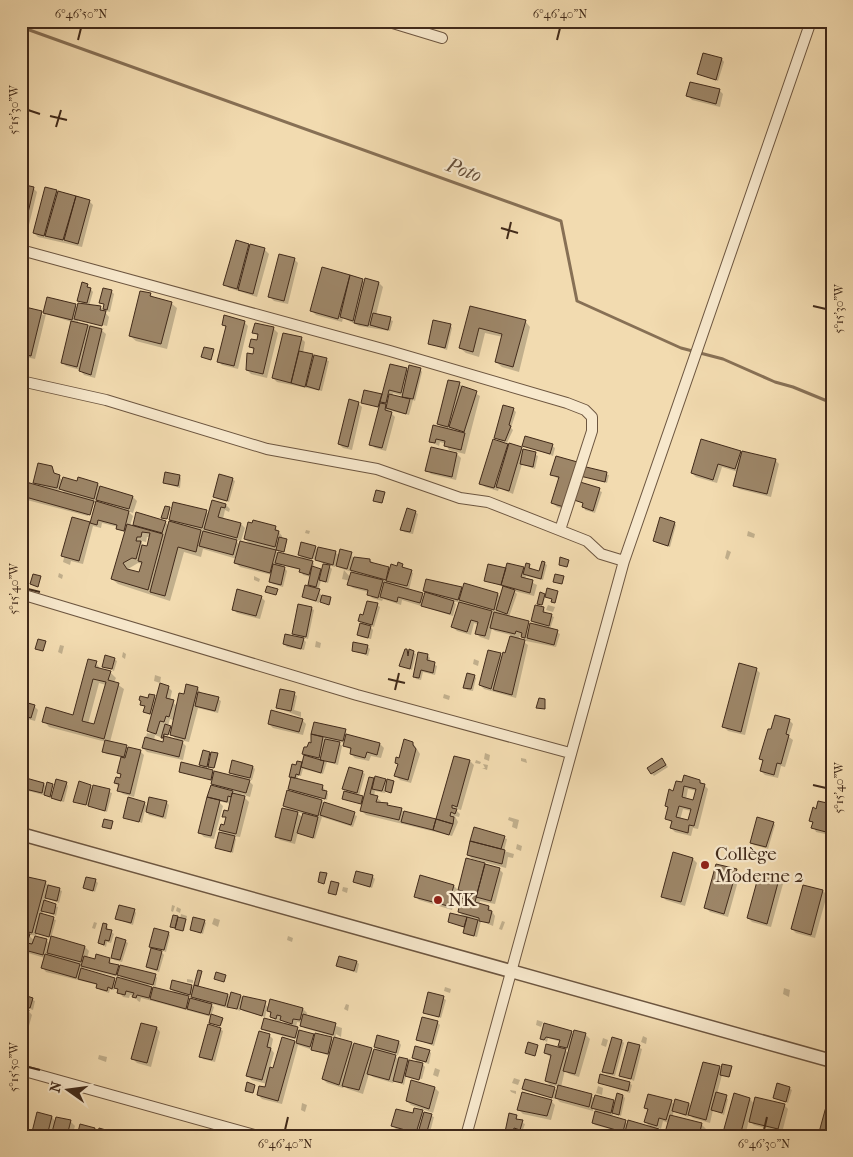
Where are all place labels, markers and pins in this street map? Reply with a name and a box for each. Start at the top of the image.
place label: Collège Moderne 2 [715,843,804,887]
marker: Collège Moderne 2 [699,859,711,871]
place label: NK [448,889,477,911]
marker: NK [432,894,444,906]

